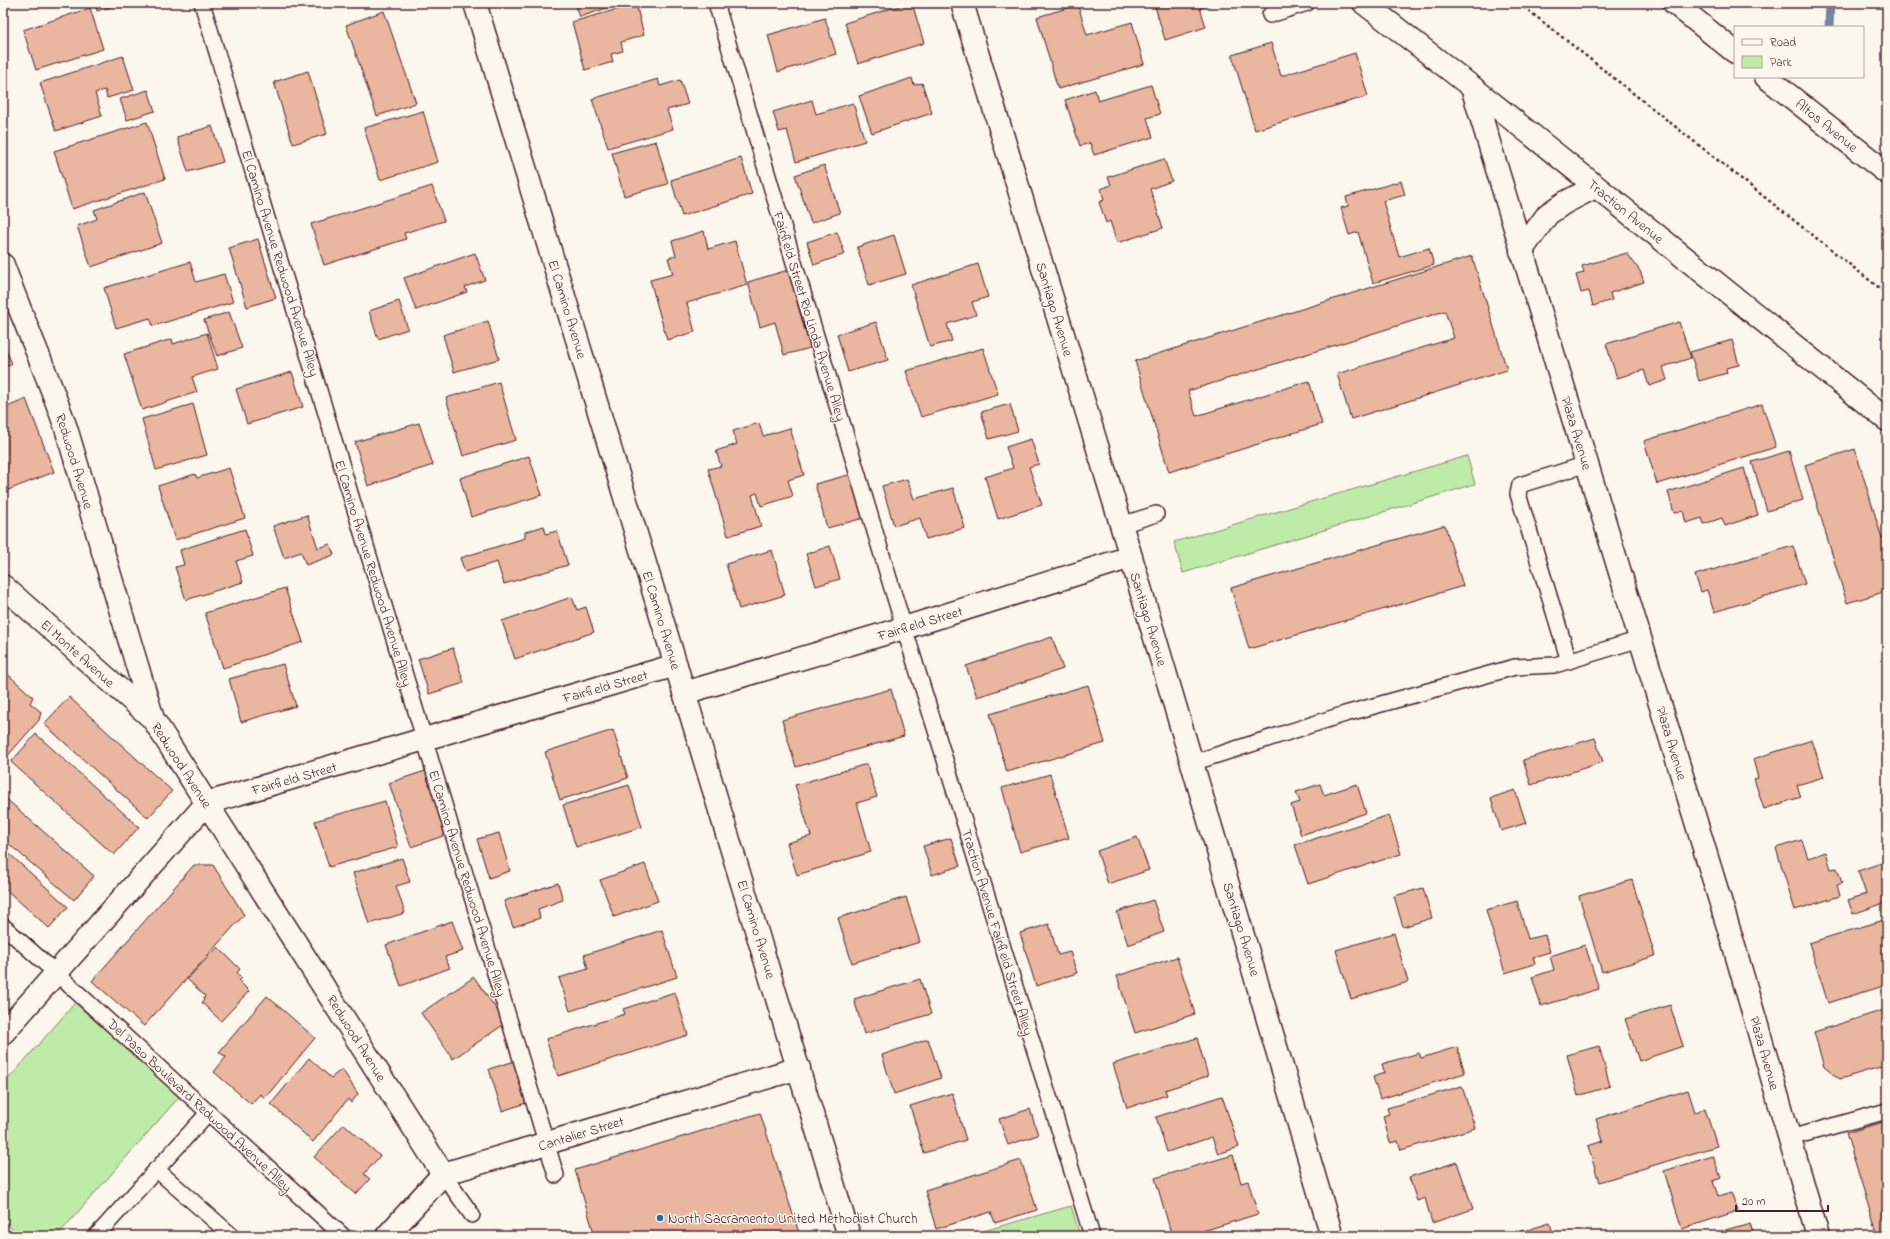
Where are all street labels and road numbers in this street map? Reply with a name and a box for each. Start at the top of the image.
street label: Altos Avenue [1790,94,1863,159]
street label: El Camino Avenue Redwood Avenue Alley [234,148,324,380]
street label: Traction Avenue [1582,175,1668,250]
street label: Fairfield Street Rio Linda Avenue Alley [765,208,851,425]
street label: El Camino Avenue [542,257,592,362]
street label: Santiago Avenue [1028,260,1078,360]
street label: Plaza Avenue [1554,394,1597,474]
street label: Redwood Avenue [49,411,98,512]
street label: El Camino Avenue Redwood Avenue Alley [327,458,417,690]
street label: El Camino Avenue [636,568,686,673]
street label: Santiago Avenue [1122,570,1172,670]
street label: Fairfield Street [874,601,966,648]
street label: El Monte Avenue [35,615,119,694]
street label: Fairfield Street [559,665,651,710]
street label: Plaza Avenue [1649,704,1692,784]
street label: Redwood Avenue [145,719,217,814]
street label: Fairfield Street [248,757,340,802]
street label: El Camino Avenue Redwood Avenue Alley [421,768,511,1000]
street label: Traction Avenue Fairfield Street Alley [954,827,1038,1039]
street label: El Camino Avenue [731,877,781,982]
street label: Santiago Avenue [1215,880,1265,980]
street label: Redwood Avenue [321,991,391,1087]
street label: Del Paso Boulevard Redwood Avenue Alley [100,1014,297,1199]
street label: Plaza Avenue [1743,1014,1784,1094]
street label: Cantalier Street [536,1111,627,1157]

